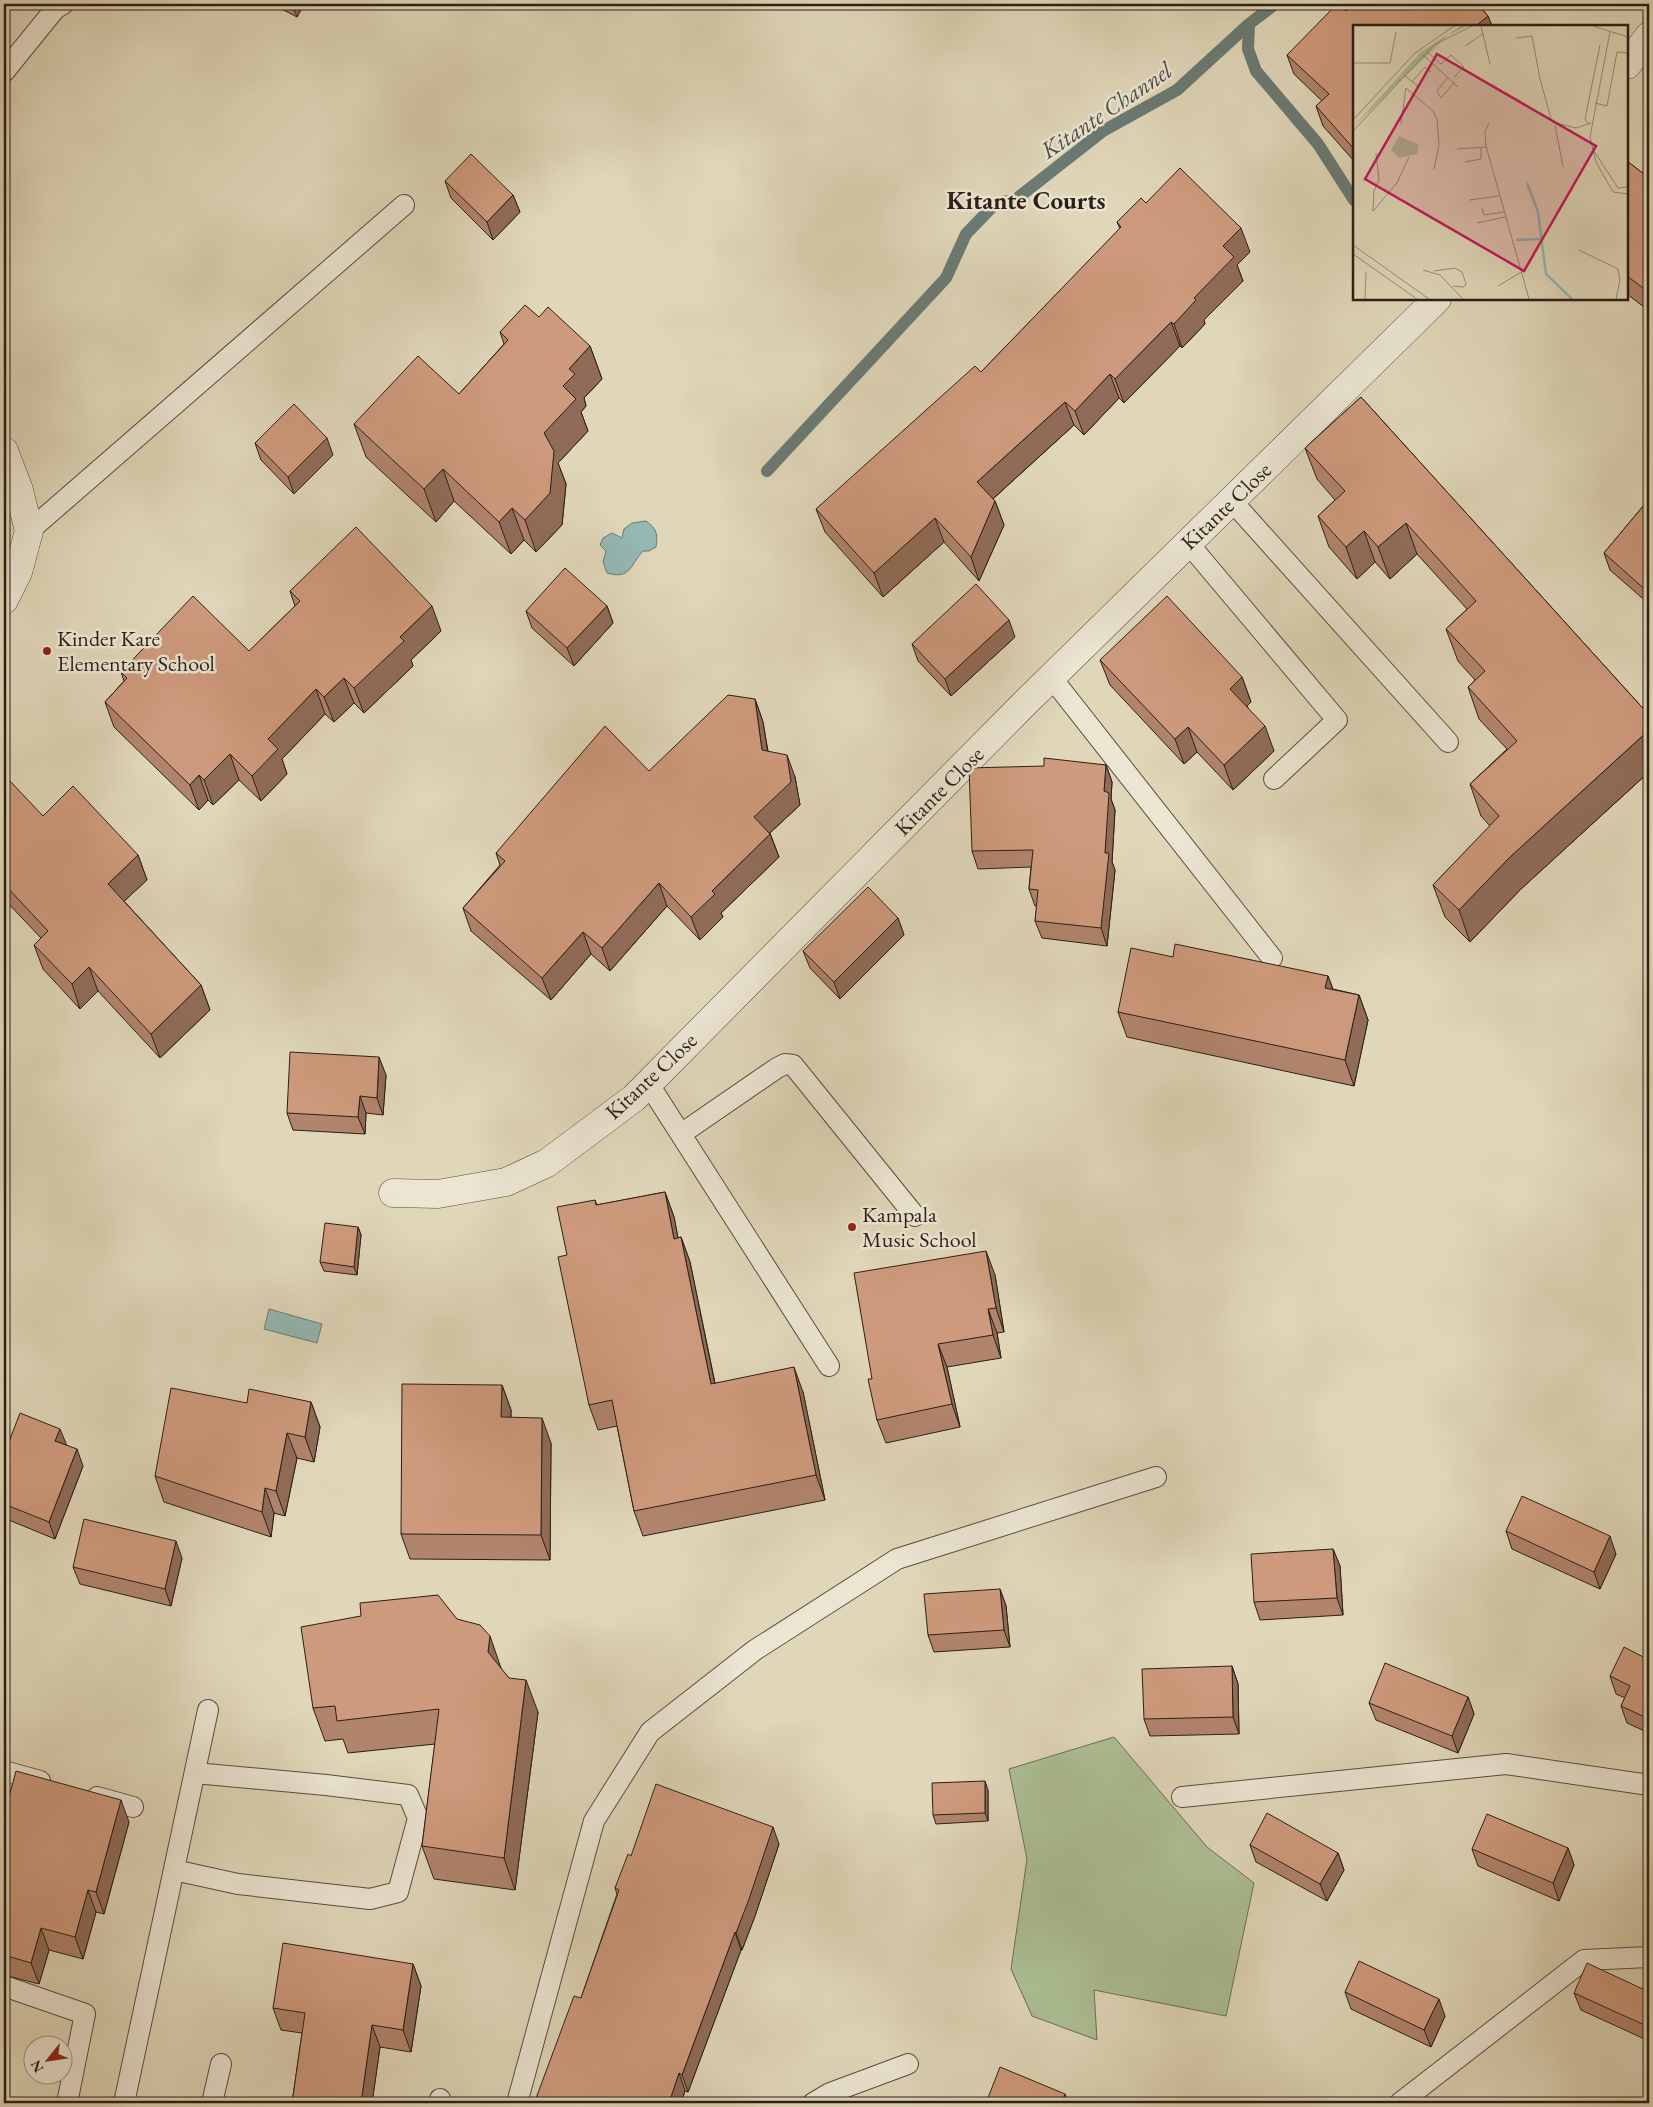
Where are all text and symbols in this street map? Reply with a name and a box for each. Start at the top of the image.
inset map [1353,25,1628,300]
water label: Kitante Channel [1033,54,1179,166]
district label: Kitante Courts [946,184,1106,216]
street label: Kitante Close [1175,455,1278,556]
place label: Kinder Kare Elementary School [57,624,215,678]
marker: Kinder Kare Elementary School [41,645,53,657]
street label: Kitante Close [888,740,990,842]
street label: Kitante Close [599,1026,703,1126]
place label: Kampala Music School [862,1200,977,1254]
marker: Kampala Music School [846,1221,858,1233]
north arrow [22,2034,72,2084]
text: N [26,2057,47,2076]

